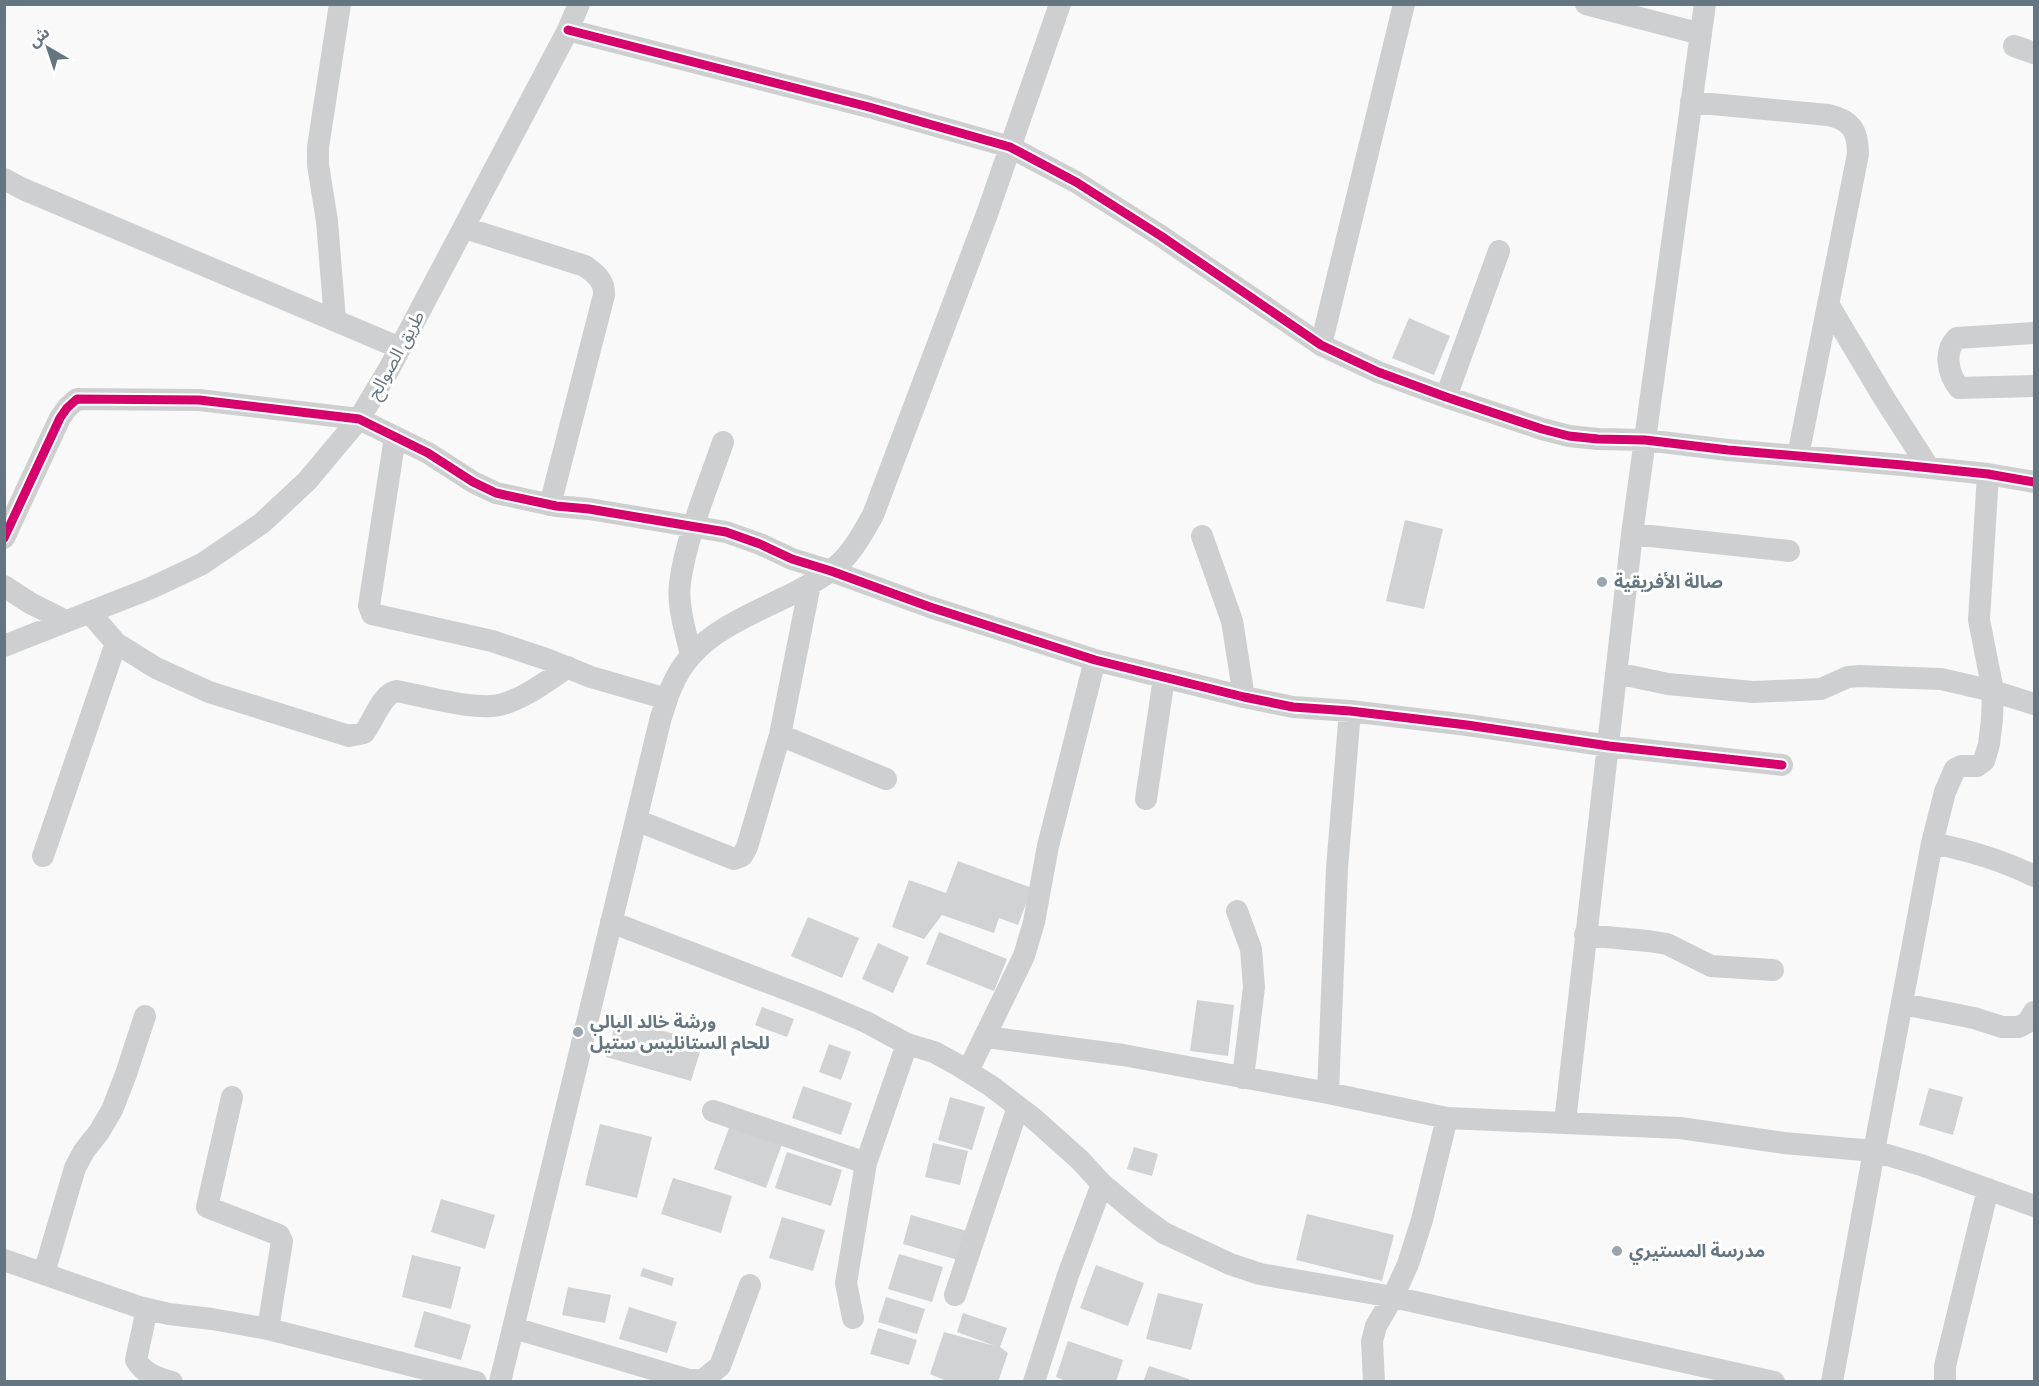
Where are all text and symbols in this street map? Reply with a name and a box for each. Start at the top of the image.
north arrow [18,18,78,78]
text: ش [24,22,53,51]
street label: طريق الصوالح [363,307,431,404]
place label: صالة الأفريقية [1614,571,1723,593]
marker: صالة الأفريقية [1595,575,1609,589]
place label: ورشة خالد البالي للحام الستانليس ستيل [590,1011,770,1056]
marker: ورشة خالد البالي للحام الستانليس ستيل [571,1025,585,1039]
place label: مدرسة المستيري [1629,1240,1765,1265]
marker: مدرسة المستيري [1610,1244,1624,1258]

